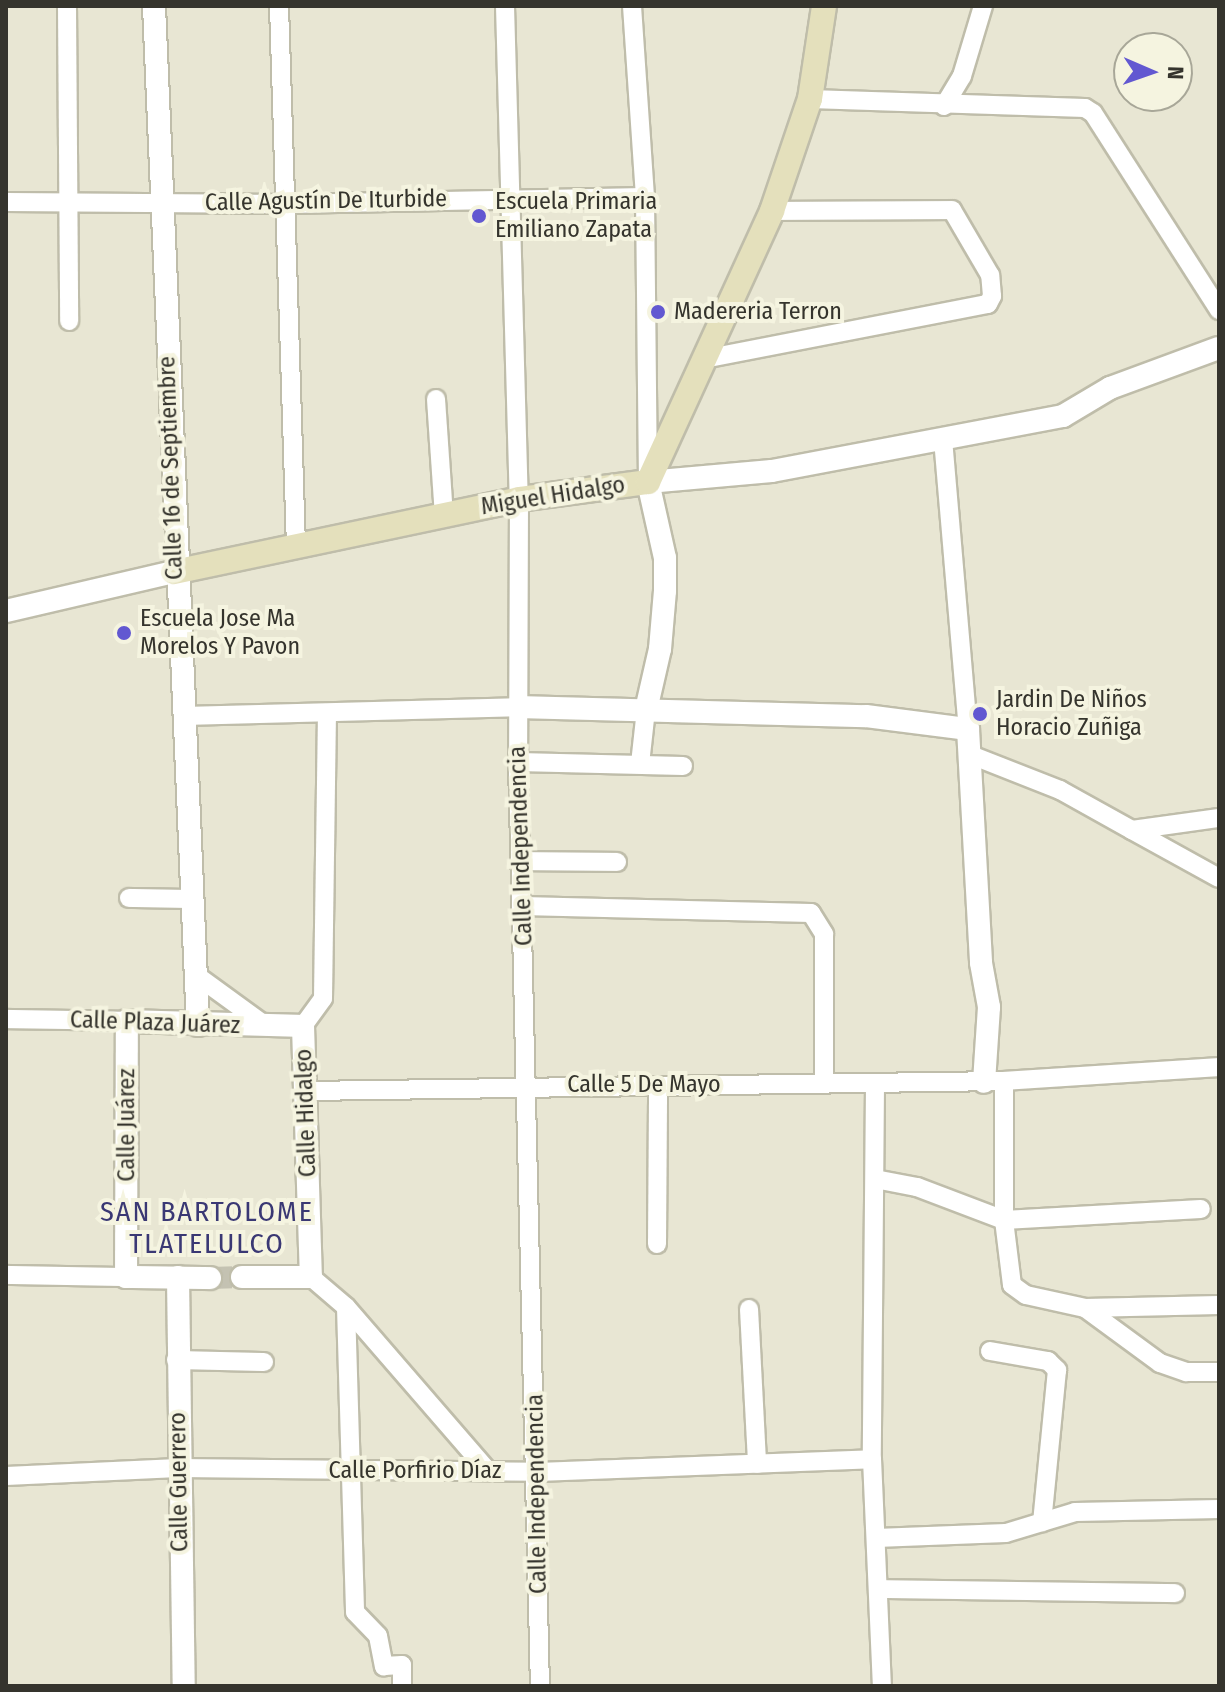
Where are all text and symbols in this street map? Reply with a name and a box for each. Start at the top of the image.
north arrow [1113,32,1193,112]
text: N [1162,66,1189,80]
street label: Calle Agustín De Iturbide [205,184,447,218]
place label: Escuela Primaria Emiliano Zapata [495,188,657,244]
marker: Escuela Primaria Emiliano Zapata [470,207,488,225]
place label: Madereria Terron [674,298,842,326]
marker: Madereria Terron [649,303,667,321]
street label: Calle 16 de Septiembre [153,356,189,580]
street label: Miguel Hidalgo [479,470,627,522]
place label: Escuela Jose Ma Morelos Y Pavon [140,605,300,661]
marker: Escuela Jose Ma Morelos Y Pavon [115,624,133,642]
place label: Jardin De Niños Horacio Zuñiga [996,686,1147,742]
marker: Jardin De Niños Horacio Zuñiga [971,705,989,723]
street label: Calle Independencia [503,746,539,946]
street label: Calle Plaza Juárez [69,1006,241,1040]
street label: Calle Hidalgo [289,1048,323,1178]
street label: Calle Juárez [113,1068,141,1182]
street label: Calle 5 De Mayo [567,1071,721,1099]
district label: SAN BARTOLOME TLATELULCO [100,1195,314,1261]
street label: Calle Independencia [521,1394,553,1594]
street label: Calle Guerrero [163,1412,195,1552]
street label: Calle Porfirio Díaz [329,1457,501,1485]

